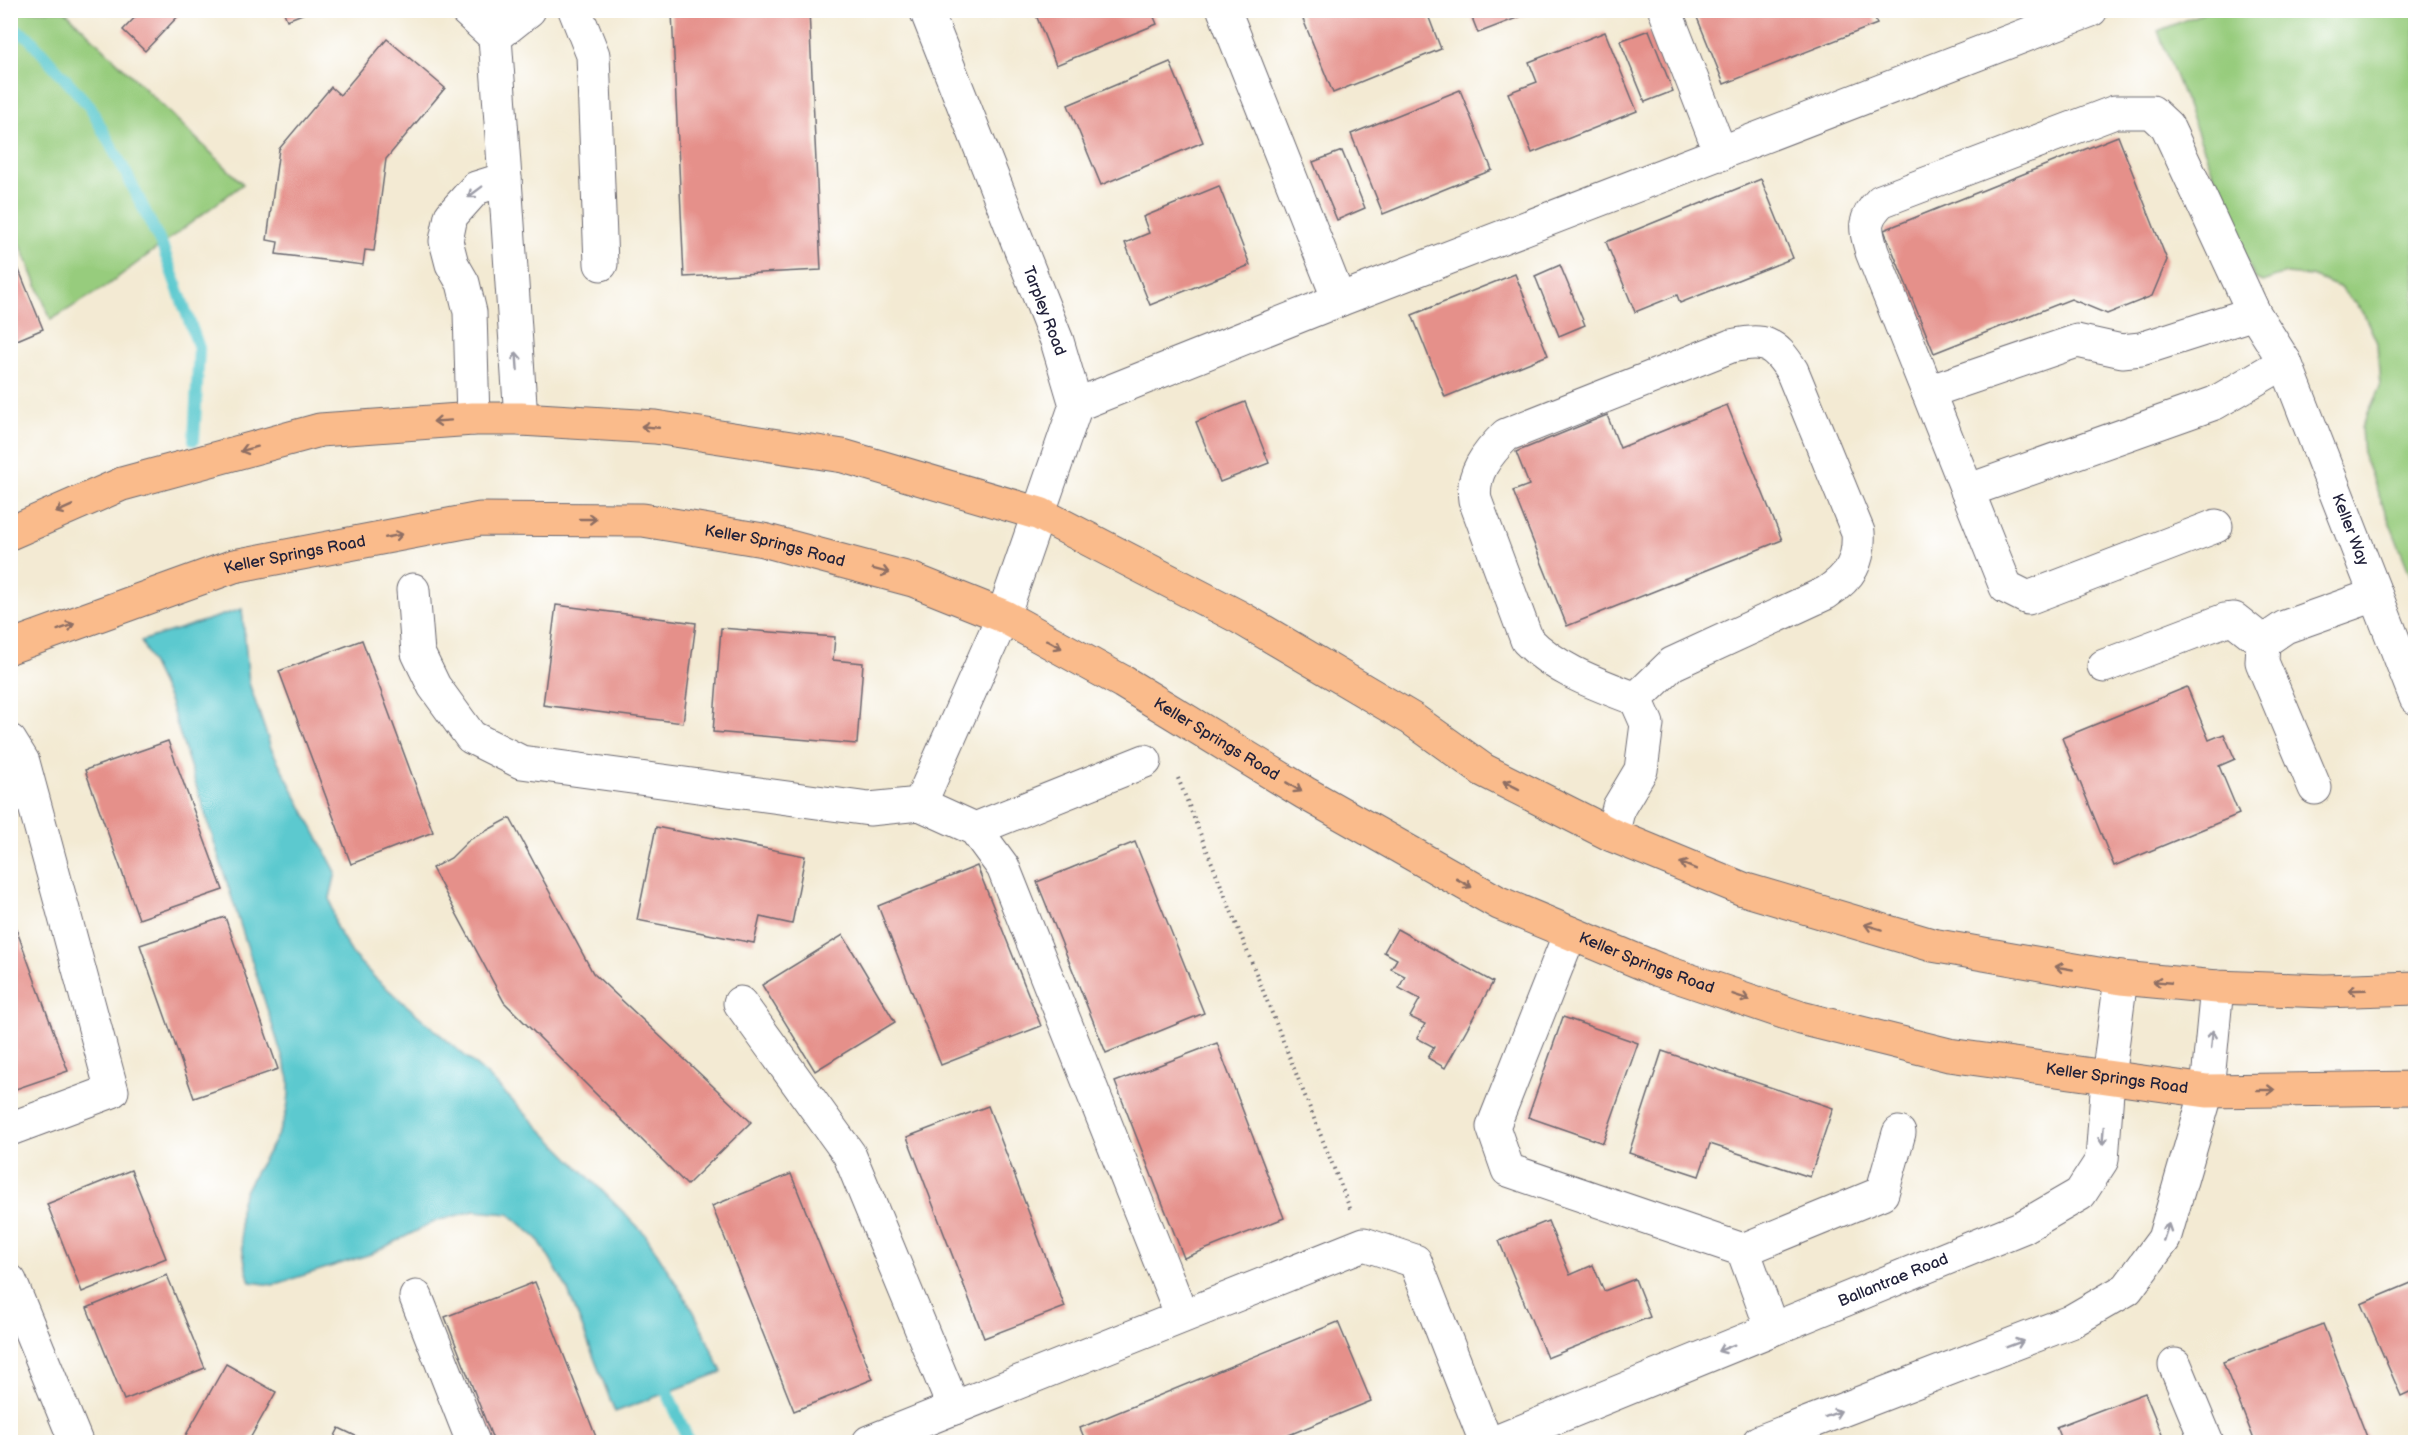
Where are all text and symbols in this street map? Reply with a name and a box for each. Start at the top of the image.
one-way arrow [467,185,483,198]
street label: Tarpley Road [1018,264,1070,358]
one-way arrow [512,352,523,372]
one-way arrow [432,416,452,427]
one-way arrow [641,421,661,432]
one-way arrow [240,444,259,456]
street label: Keller Way [2328,491,2373,569]
one-way arrow [56,504,74,516]
one-way arrow [577,513,597,525]
street label: Keller Springs Road [703,521,847,571]
one-way arrow [384,530,403,541]
street label: Keller Springs Road [221,532,367,578]
one-way arrow [871,566,890,577]
one-way arrow [56,620,74,631]
one-way arrow [1045,638,1062,650]
street label: Keller Springs Road [1150,694,1283,785]
one-way arrow [1503,778,1521,790]
one-way arrow [1285,781,1302,793]
one-way arrow [1679,860,1698,871]
one-way arrow [1455,877,1472,889]
one-way arrow [1864,921,1883,932]
street label: Keller Springs Road [1576,928,1717,998]
one-way arrow [2054,962,2074,973]
one-way arrow [2153,976,2173,987]
one-way arrow [2348,984,2368,996]
one-way arrow [1731,993,1749,1004]
one-way arrow [2207,1029,2218,1049]
street label: Keller Springs Road [2044,1059,2189,1098]
one-way arrow [2255,1084,2275,1096]
one-way arrow [2098,1126,2109,1145]
one-way arrow [2161,1223,2172,1242]
street label: Ballantrae Road [1835,1249,1951,1311]
one-way arrow [2005,1337,2024,1348]
one-way arrow [1718,1343,1736,1354]
one-way arrow [1823,1408,1842,1419]

